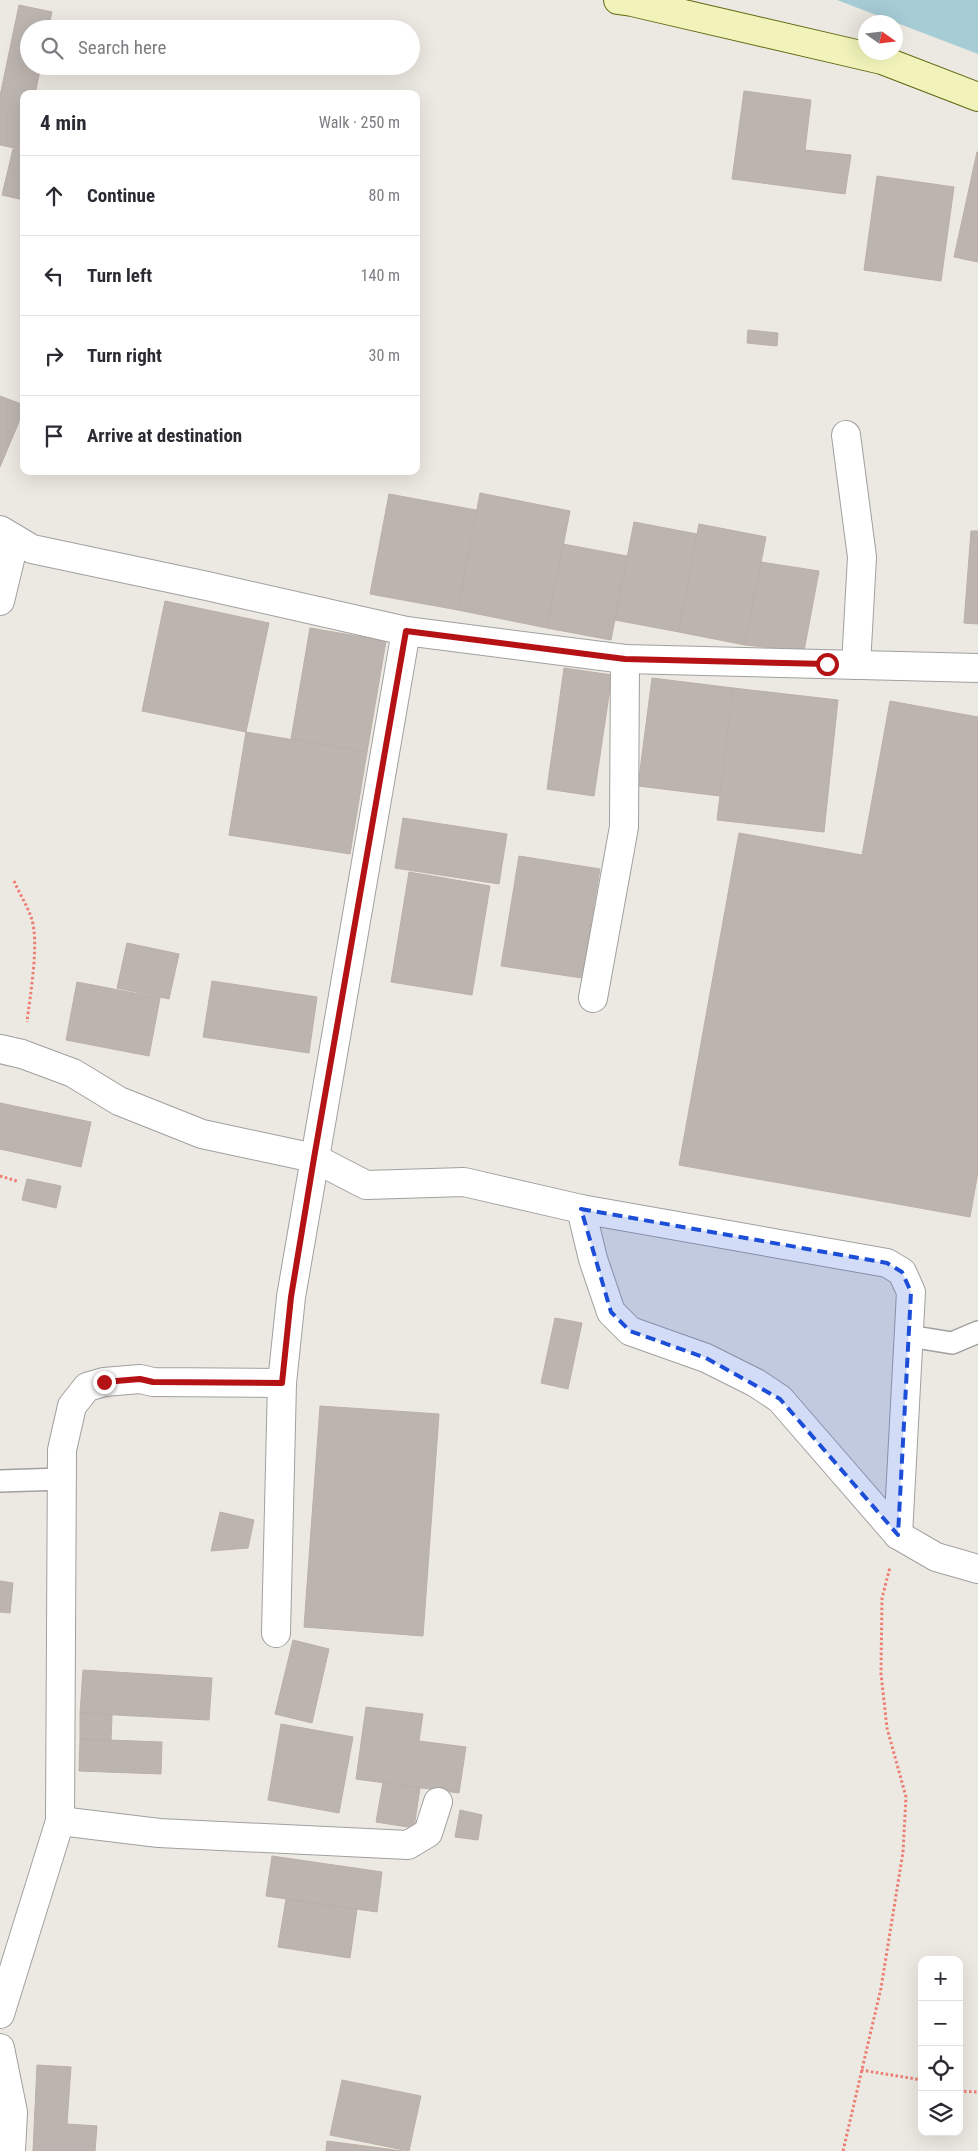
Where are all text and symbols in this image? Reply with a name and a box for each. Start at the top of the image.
north arrow [858,15,903,60]
search box [20,20,420,75]
icon: search [38,34,66,62]
text: Search here [78,36,166,59]
text: 4 min [40,111,87,135]
text: Walk · 250 m [319,113,400,132]
icon: ahead [40,182,68,210]
text: Continue [87,184,155,207]
text: 80 m [368,186,400,205]
icon: left [40,262,68,290]
text: Turn left [87,264,152,287]
text: 140 m [361,266,400,285]
icon: right [40,342,68,370]
text: Turn right [87,344,162,367]
text: 30 m [368,346,400,365]
icon: arrive [40,422,68,450]
text: Arrive at destination [87,424,242,447]
route start [816,653,839,676]
route end [93,1371,116,1394]
map controls [918,1956,963,2136]
button: + [918,1956,963,2001]
button: − [918,2001,963,2046]
button: locate [918,2046,963,2091]
button: layers [918,2091,963,2136]

